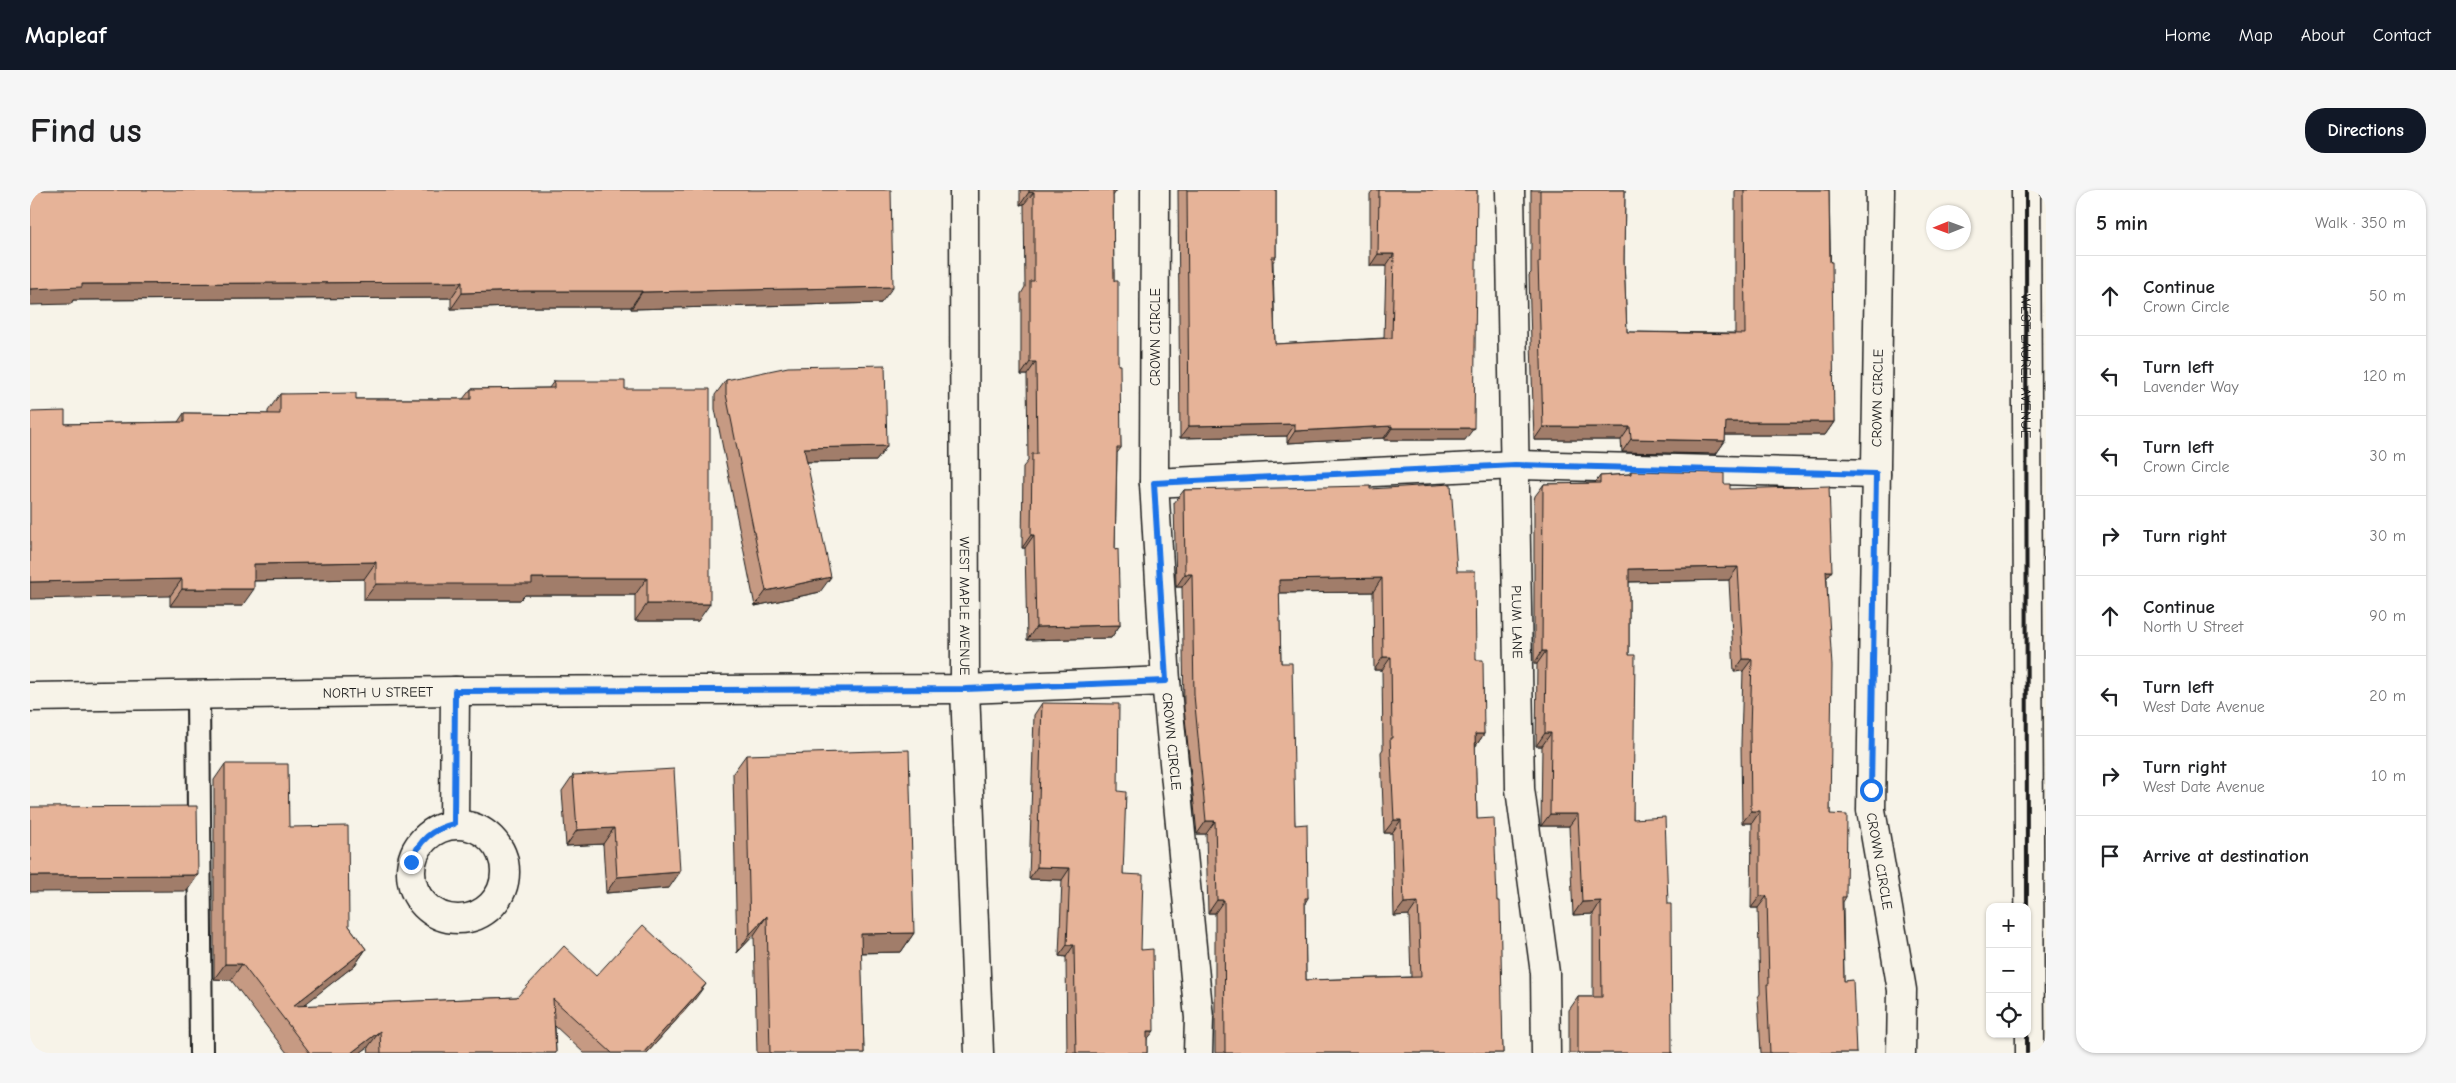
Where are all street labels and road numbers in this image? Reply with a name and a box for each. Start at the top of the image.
street label: CROWN CIRCLE [1147,288,1164,386]
street label: WEST LAUREL AVENUE [2017,294,2034,438]
street label: CROWN CIRCLE [1868,349,1887,447]
street label: WEST MAPLE AVENUE [956,536,973,676]
street label: PLUM LANE [1508,585,1526,659]
street label: NORTH U STREET [322,683,434,702]
street label: CROWN CIRCLE [1158,692,1185,791]
street label: CROWN CIRCLE [1863,811,1896,911]

